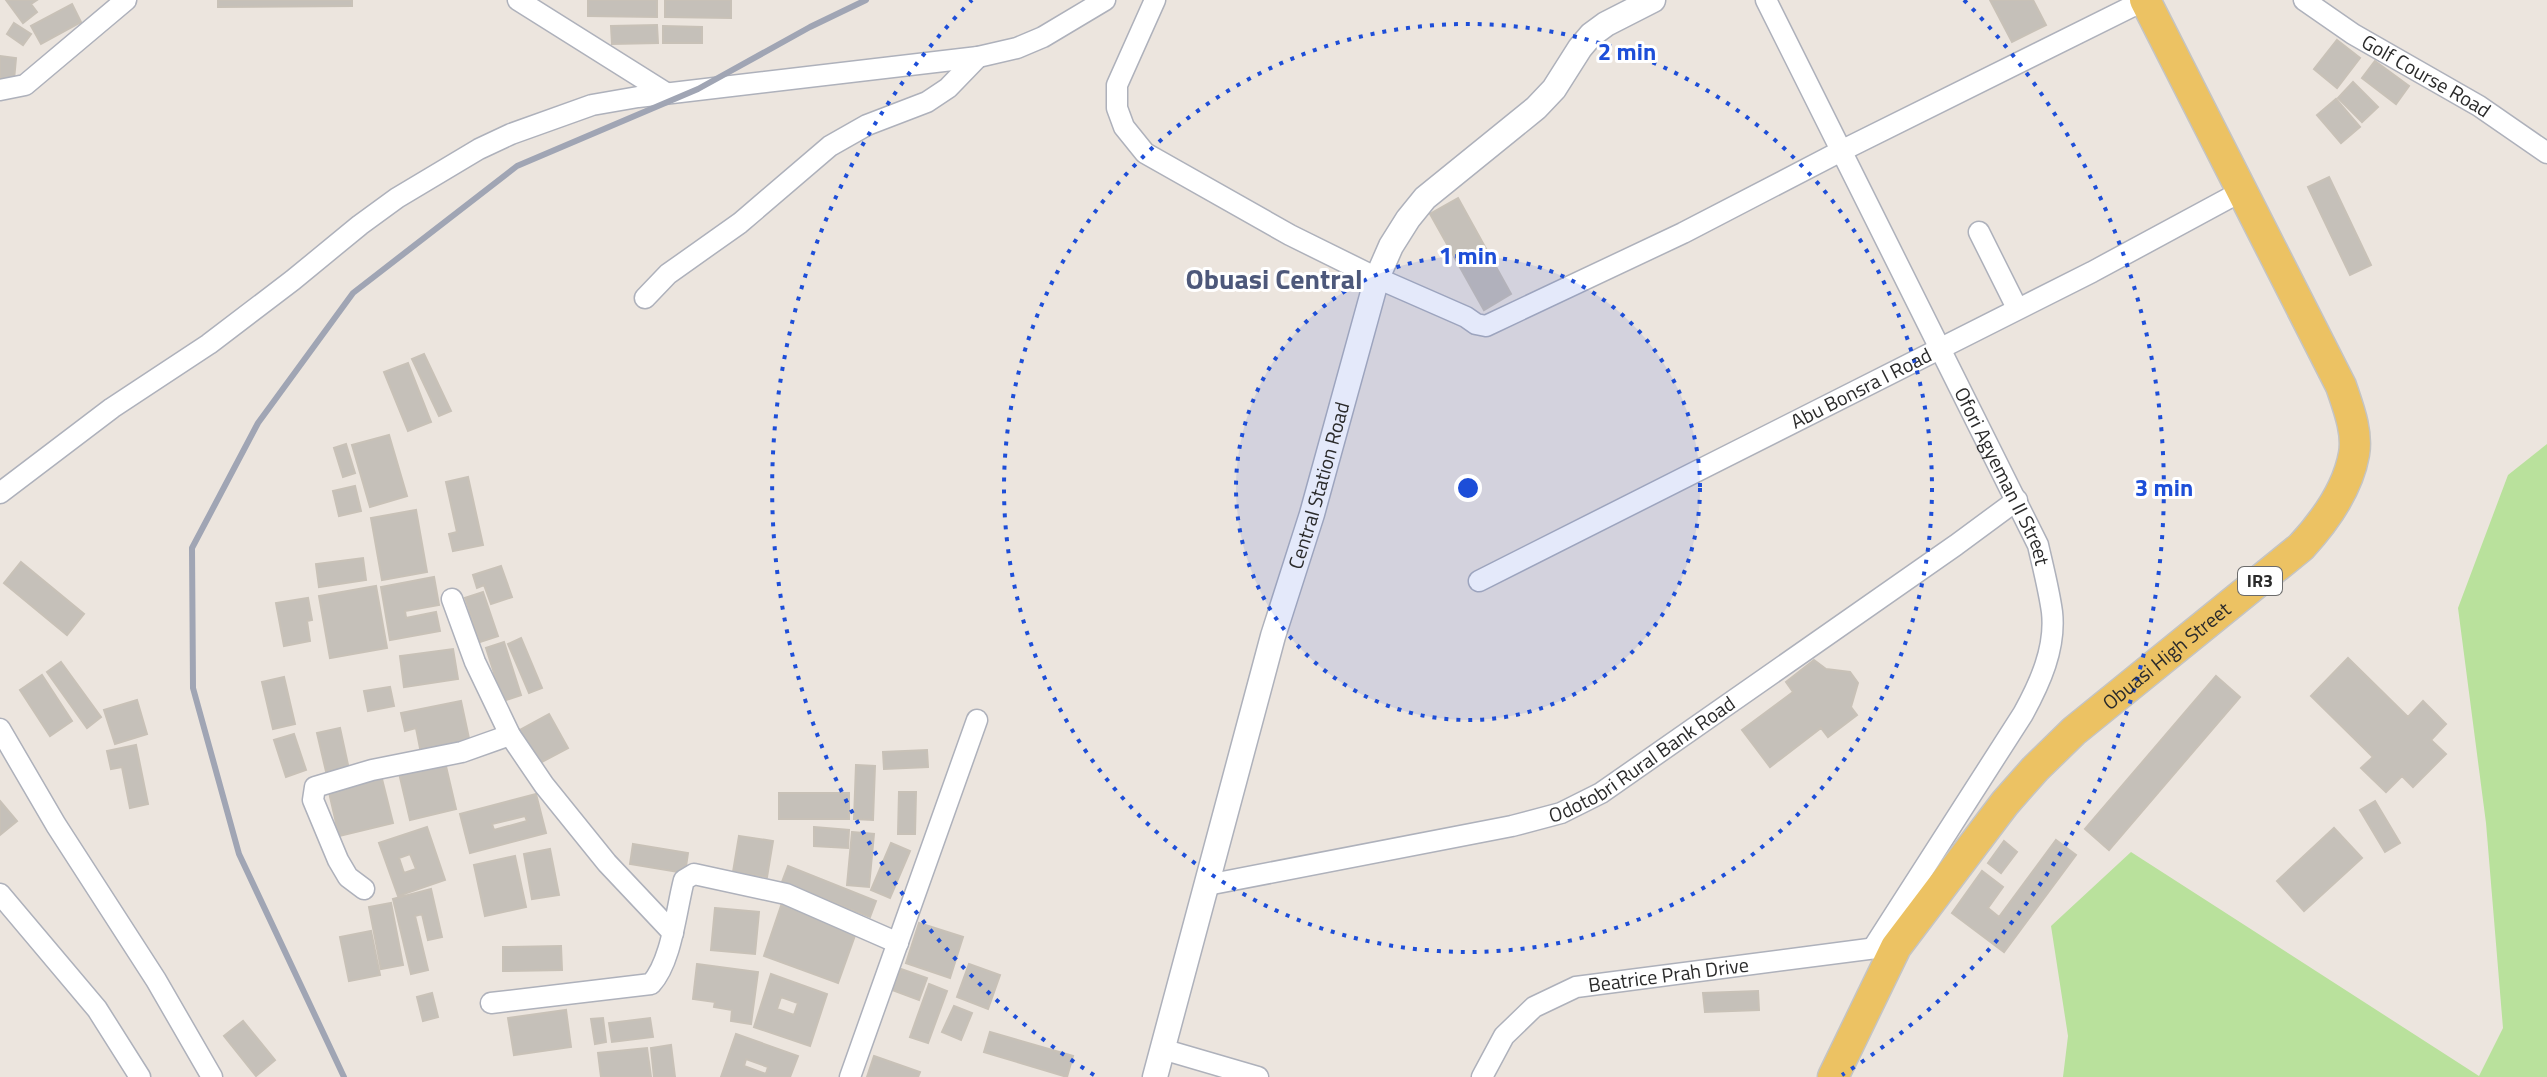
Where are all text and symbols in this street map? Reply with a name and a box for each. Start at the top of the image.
street label: Golf Course Road [2356,26,2498,125]
text: 2 min [1598,33,1656,69]
text: 1 min [1439,237,1497,273]
district label: Obuasi Central [1185,257,1363,300]
street label: Abu Bonsra I Road [1785,339,1937,437]
street label: Ofori Agyeman II Street [1947,381,2058,568]
street label: Central Station Road [1279,398,1357,573]
text: 3 min [2135,469,2193,505]
centre of rings [1454,474,1482,502]
road number: IR3 [2238,567,2282,595]
street label: Obuasi High Street [2095,594,2237,717]
street label: Odotobri Rural Bank Road [1545,688,1741,831]
street label: Beatrice Prah Drive [1586,949,1751,1000]

